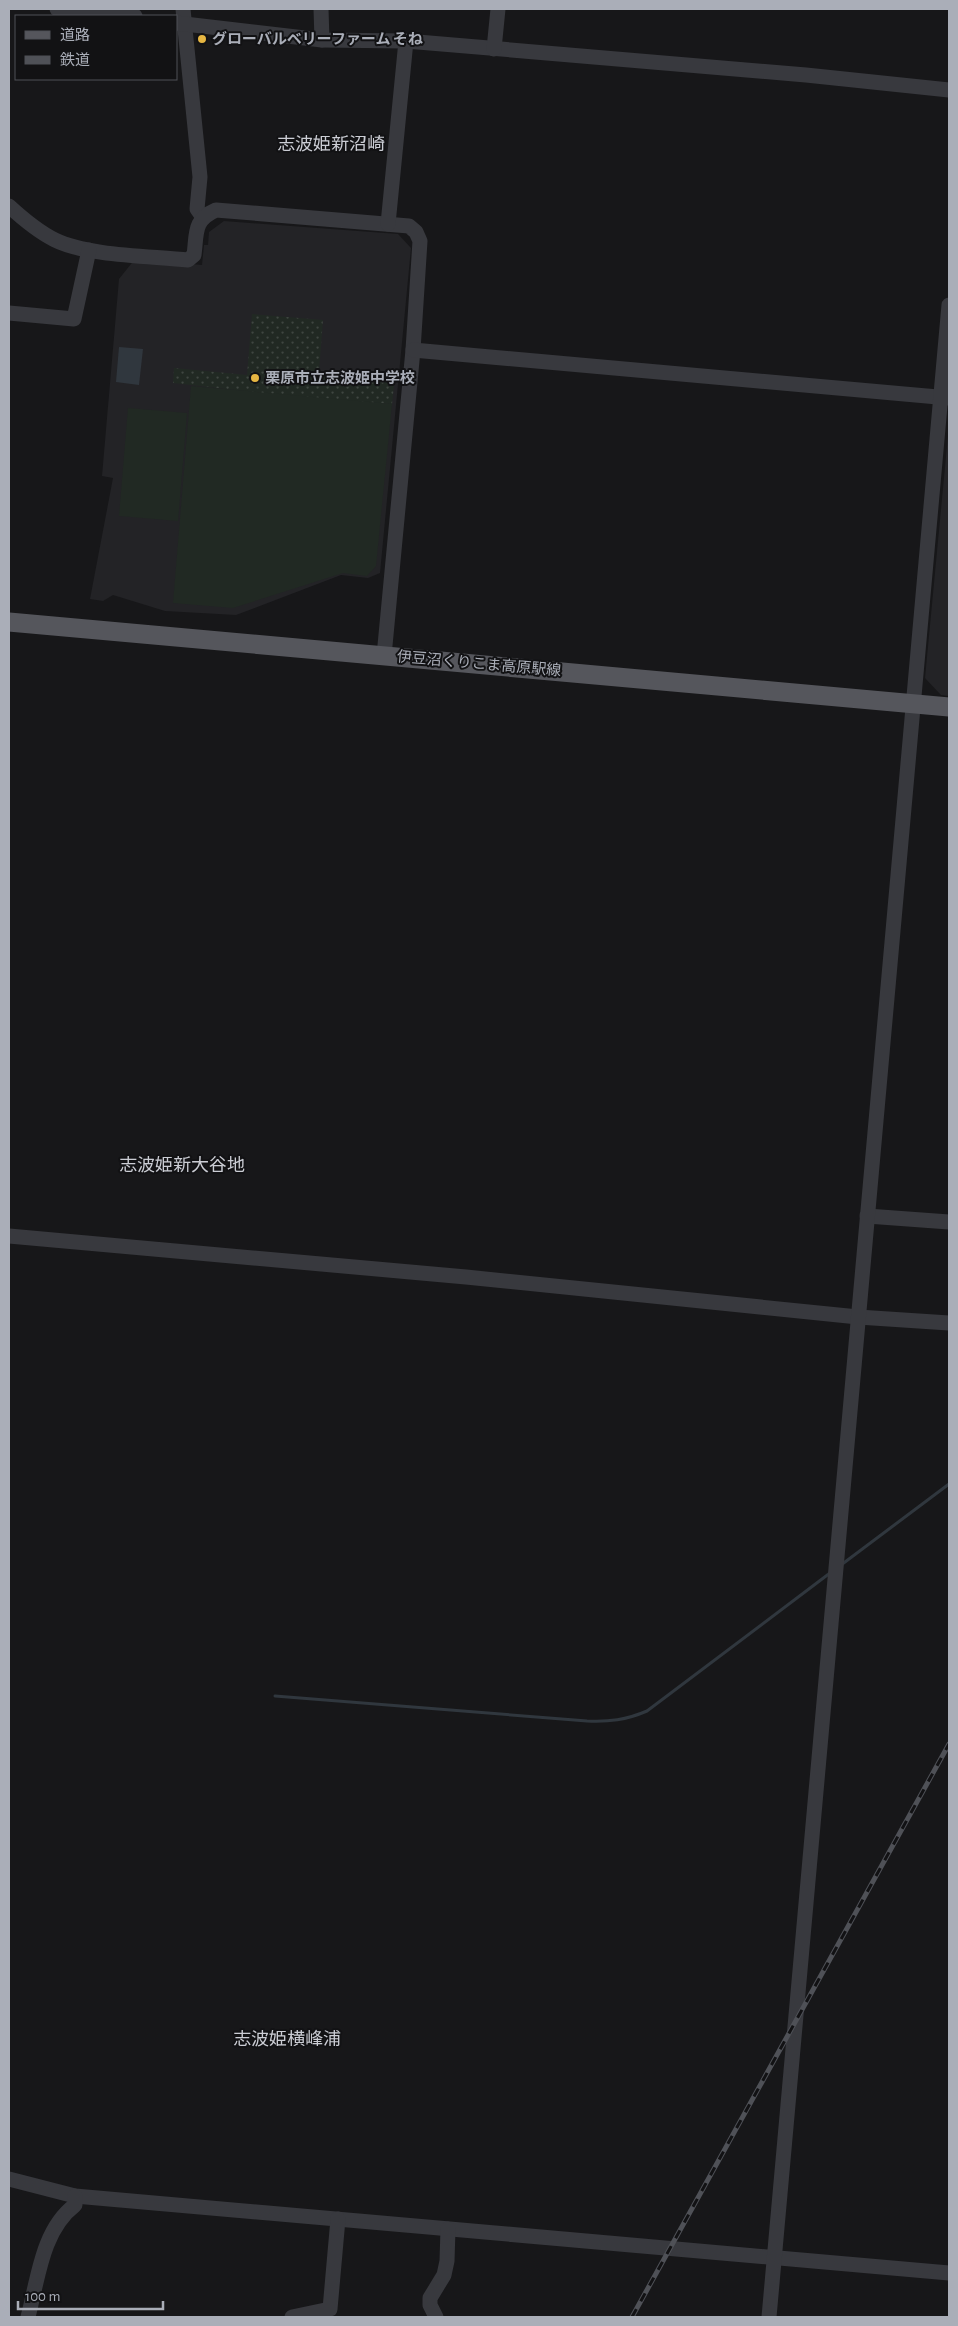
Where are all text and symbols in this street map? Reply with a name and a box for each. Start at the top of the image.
legend [15,15,178,80]
text: 道路 [60,27,90,43]
place label: グローバルベリーファーム そね [212,31,423,47]
marker: グローバルベリーファーム そね [196,33,208,45]
text: 鉄道 [60,52,90,68]
district label: 志波姫新沼崎 [277,134,385,154]
place label: 栗原市立志波姫中学校 [265,370,415,386]
marker: 栗原市立志波姫中学校 [249,372,261,384]
street label: 伊豆沼くりこま高原駅線 [396,648,562,679]
district label: 志波姫新大谷地 [119,1155,245,1175]
district label: 志波姫横峰浦 [233,2029,341,2049]
scale bar [18,2278,162,2310]
text: 100 m [25,2289,60,2304]

